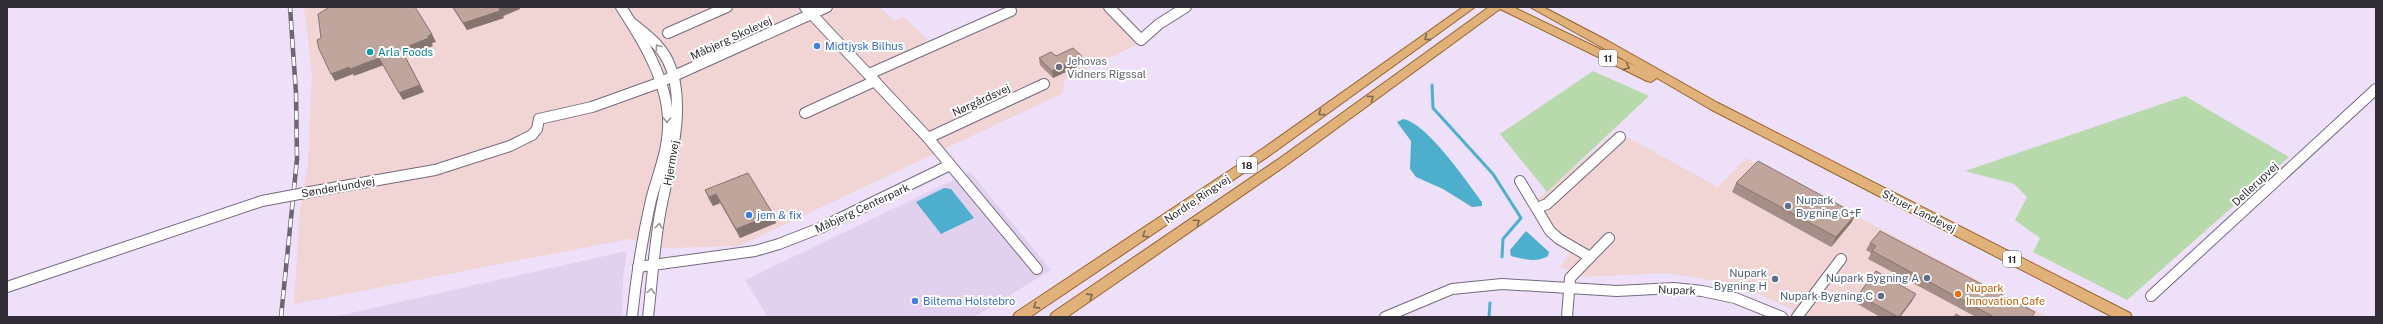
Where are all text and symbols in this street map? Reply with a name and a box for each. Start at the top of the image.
street label: Måbjerg Skolevej [688,14,774,62]
one-way arrow [1424,33,1431,40]
place label: Midtjysk Bilhus [825,40,904,52]
marker: Midtjysk Bilhus [812,41,822,51]
one-way arrow [655,45,662,52]
place label: Arla Foods [378,46,434,58]
marker: Arla Foods [365,47,375,57]
road number: 11 [1599,50,1617,66]
place label: Jehovas Vidners Rigssal [1067,55,1146,80]
marker: Jehovas Vidners Rigssal [1054,62,1064,72]
one-way arrow [1623,62,1631,70]
street label: Nørgårdsvej [950,81,1012,119]
one-way arrow [1367,95,1374,103]
one-way arrow [1318,108,1325,116]
one-way arrow [663,117,672,124]
street label: Hjermvej [661,139,681,187]
road number: 18 [1237,157,1257,173]
street label: Dellerupvej [2230,160,2280,208]
street label: Nordre Ringvej [1162,173,1232,225]
street label: Sønderlundvej [300,175,376,199]
street label: Måbjerg Centerpark [813,181,911,235]
street label: Struer Landevej [1880,187,1958,235]
place label: Nupark Bygning G+F [1796,194,1862,219]
marker: Nupark Bygning G+F [1783,201,1793,211]
place label: jem & fix [756,209,802,221]
marker: jem & fix [744,210,754,220]
one-way arrow [1192,220,1199,227]
one-way arrow [654,223,663,229]
one-way arrow [1142,230,1149,237]
road number: 11 [2003,251,2021,267]
place label: Nupark Bygning H [1714,267,1767,292]
place label: Nupark Bygning A [1826,272,1919,284]
marker: Nupark Bygning A [1922,273,1932,283]
marker: Nupark Bygning H [1770,274,1780,284]
place label: Nupark Innovation Cafe [1966,282,2045,307]
street label: Nupark [1658,283,1696,297]
one-way arrow [646,288,655,294]
marker: Nupark Innovation Cafe [1953,289,1963,299]
place label: Nupark Bygning C [1780,290,1873,302]
marker: Nupark Bygning C [1876,291,1886,301]
one-way arrow [1085,294,1092,301]
place label: Biltema Holstebro [923,295,1015,307]
marker: Biltema Holstebro [910,296,920,306]
one-way arrow [1033,302,1040,309]

